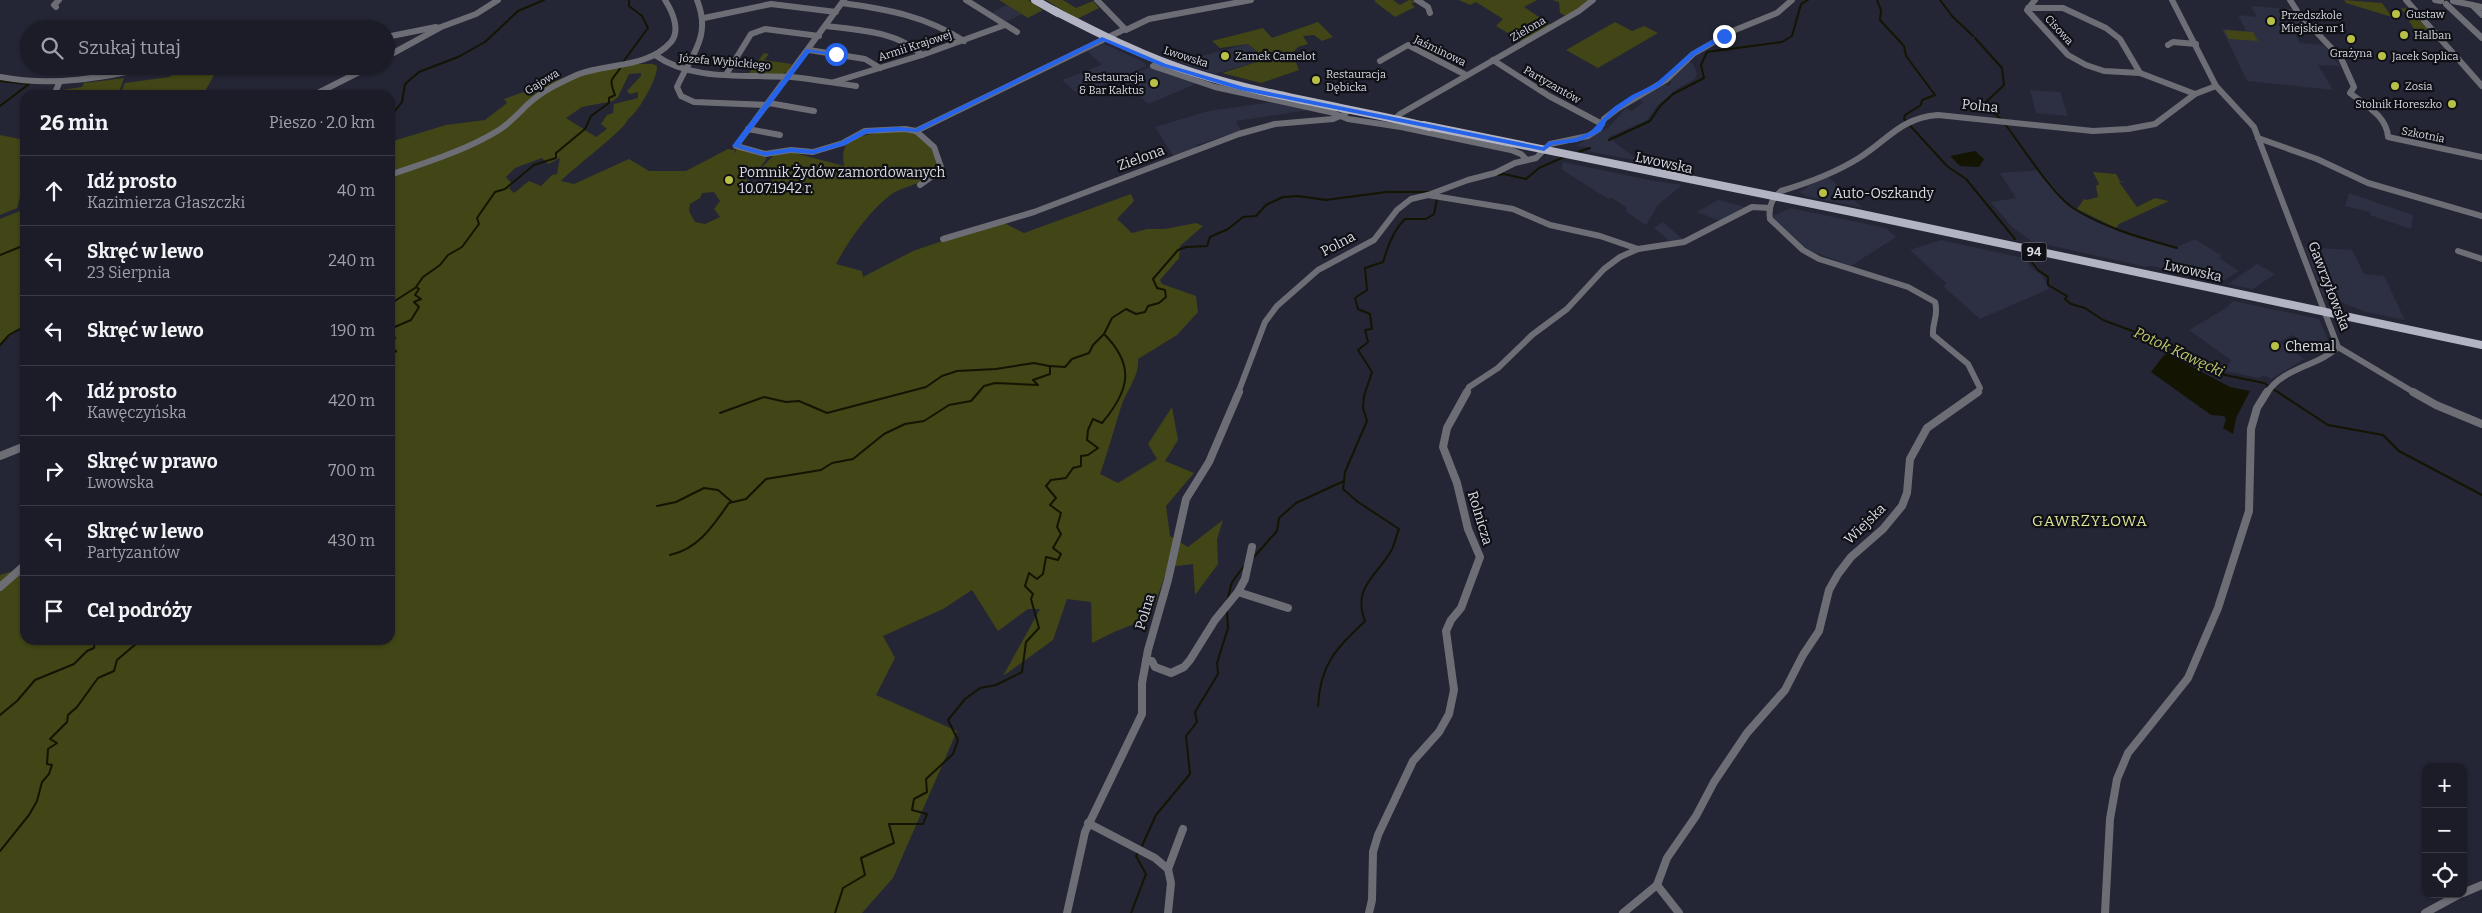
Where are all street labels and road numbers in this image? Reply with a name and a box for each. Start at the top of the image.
street label: Cisowa [2042,12,2076,48]
street label: Zielona [1508,14,1548,44]
street label: Armii Krajowej [877,28,953,64]
street label: Jaśminowa [1411,32,1468,69]
street label: Lwowska [1162,44,1210,70]
street label: Józefa Wybickiego [678,51,771,72]
street label: Partyzantów [1521,63,1583,107]
street label: Gajowa [523,67,561,97]
street label: Polna [1961,96,1999,116]
street label: Szkotnia [2400,124,2446,146]
street label: Zielona [1115,142,1167,174]
street label: Lwowska [1634,149,1695,177]
street label: Polna [1318,228,1358,260]
street label: Gawrzyłowska [2304,239,2354,333]
road number: 94 [2022,242,2046,262]
street label: Lwowska [2163,257,2224,285]
street label: Rolnicza [1464,489,1496,547]
street label: Wiejska [1841,500,1889,548]
street label: Polna [1132,592,1159,632]

